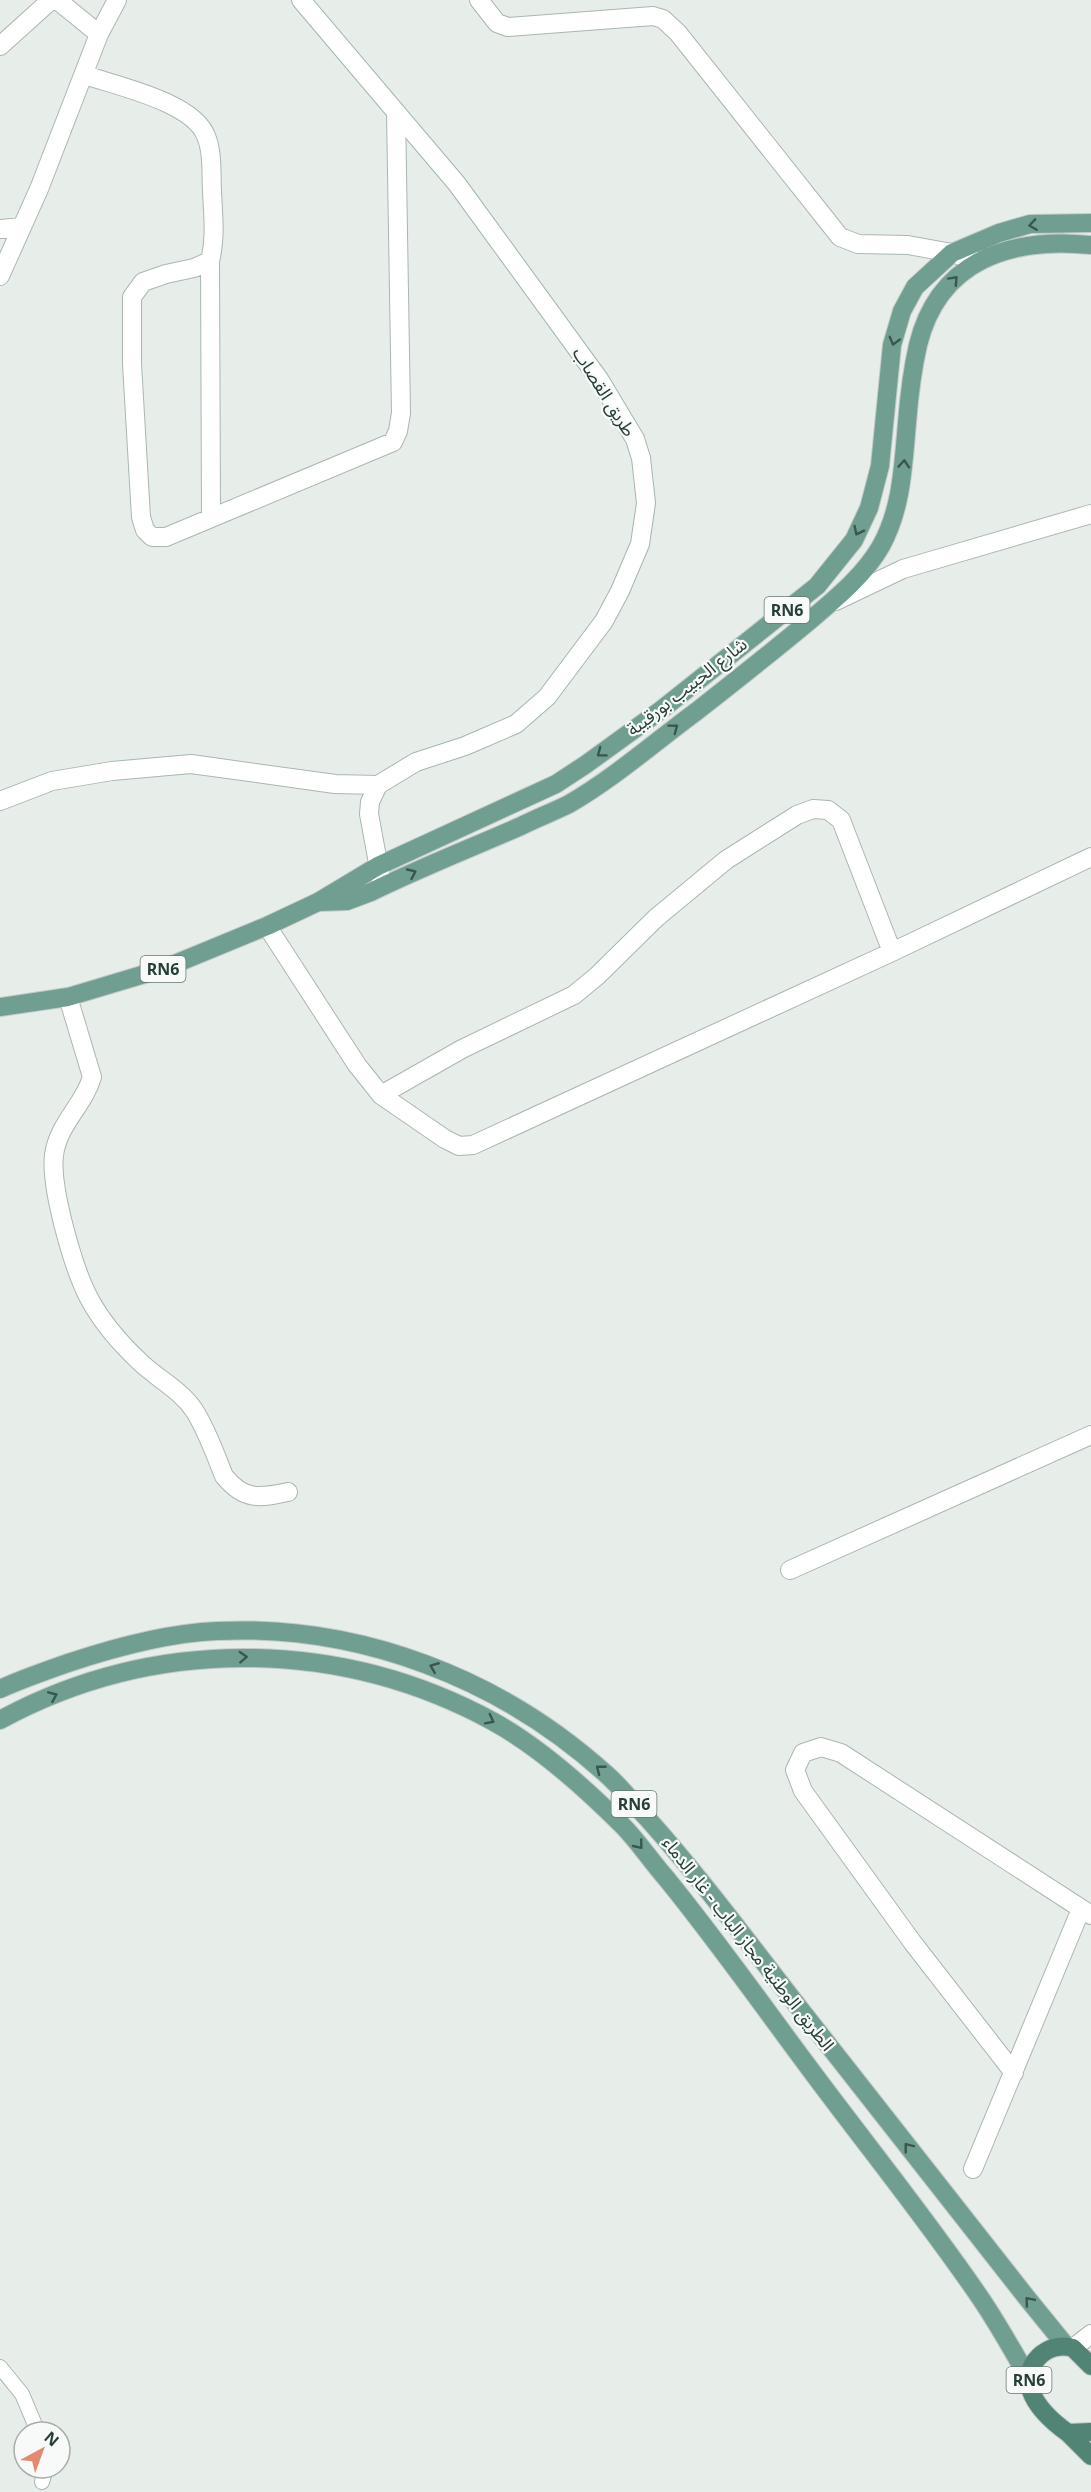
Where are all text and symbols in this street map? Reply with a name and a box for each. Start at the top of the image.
one-way arrow [1028,218,1037,231]
one-way arrow [947,277,958,287]
one-way arrow [888,336,901,346]
street label: طريق القصاب [568,342,642,441]
one-way arrow [897,460,910,469]
one-way arrow [854,525,865,536]
road number: RN6 [764,597,810,623]
street label: شارع الحبيب بورقيبة [621,632,753,743]
one-way arrow [667,725,678,736]
one-way arrow [596,746,607,757]
one-way arrow [406,868,417,880]
road number: RN6 [140,956,186,982]
one-way arrow [239,1650,248,1663]
one-way arrow [429,1662,440,1675]
one-way arrow [47,1691,58,1703]
one-way arrow [484,1713,495,1725]
one-way arrow [595,1765,606,1776]
road number: RN6 [612,1791,656,1817]
street label: الطريق الوطنية مجاز الباب - غار الدماء [657,1831,840,2056]
one-way arrow [631,1838,642,1849]
one-way arrow [905,2143,916,2154]
one-way arrow [1025,2297,1036,2308]
road number: RN6 [1006,2367,1052,2393]
north arrow [12,2420,72,2480]
text: N [40,2426,64,2451]

